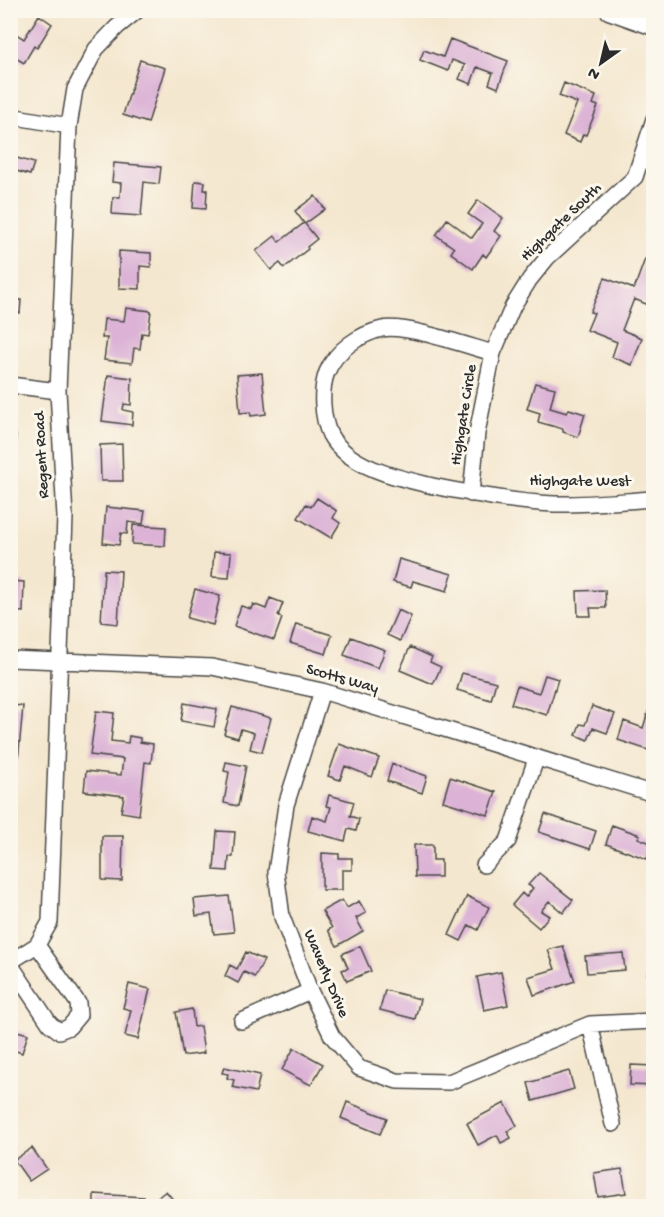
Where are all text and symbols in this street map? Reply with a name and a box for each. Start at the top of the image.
north arrow [571,33,631,93]
text: N [584,61,604,83]
street label: Highgate South [518,179,607,266]
street label: Highgate Circle [448,362,482,467]
street label: Regent Road [31,410,55,499]
street label: Highgate West [529,473,632,492]
street label: Scotts Way [304,661,380,699]
street label: Waverly Drive [298,927,352,1021]

